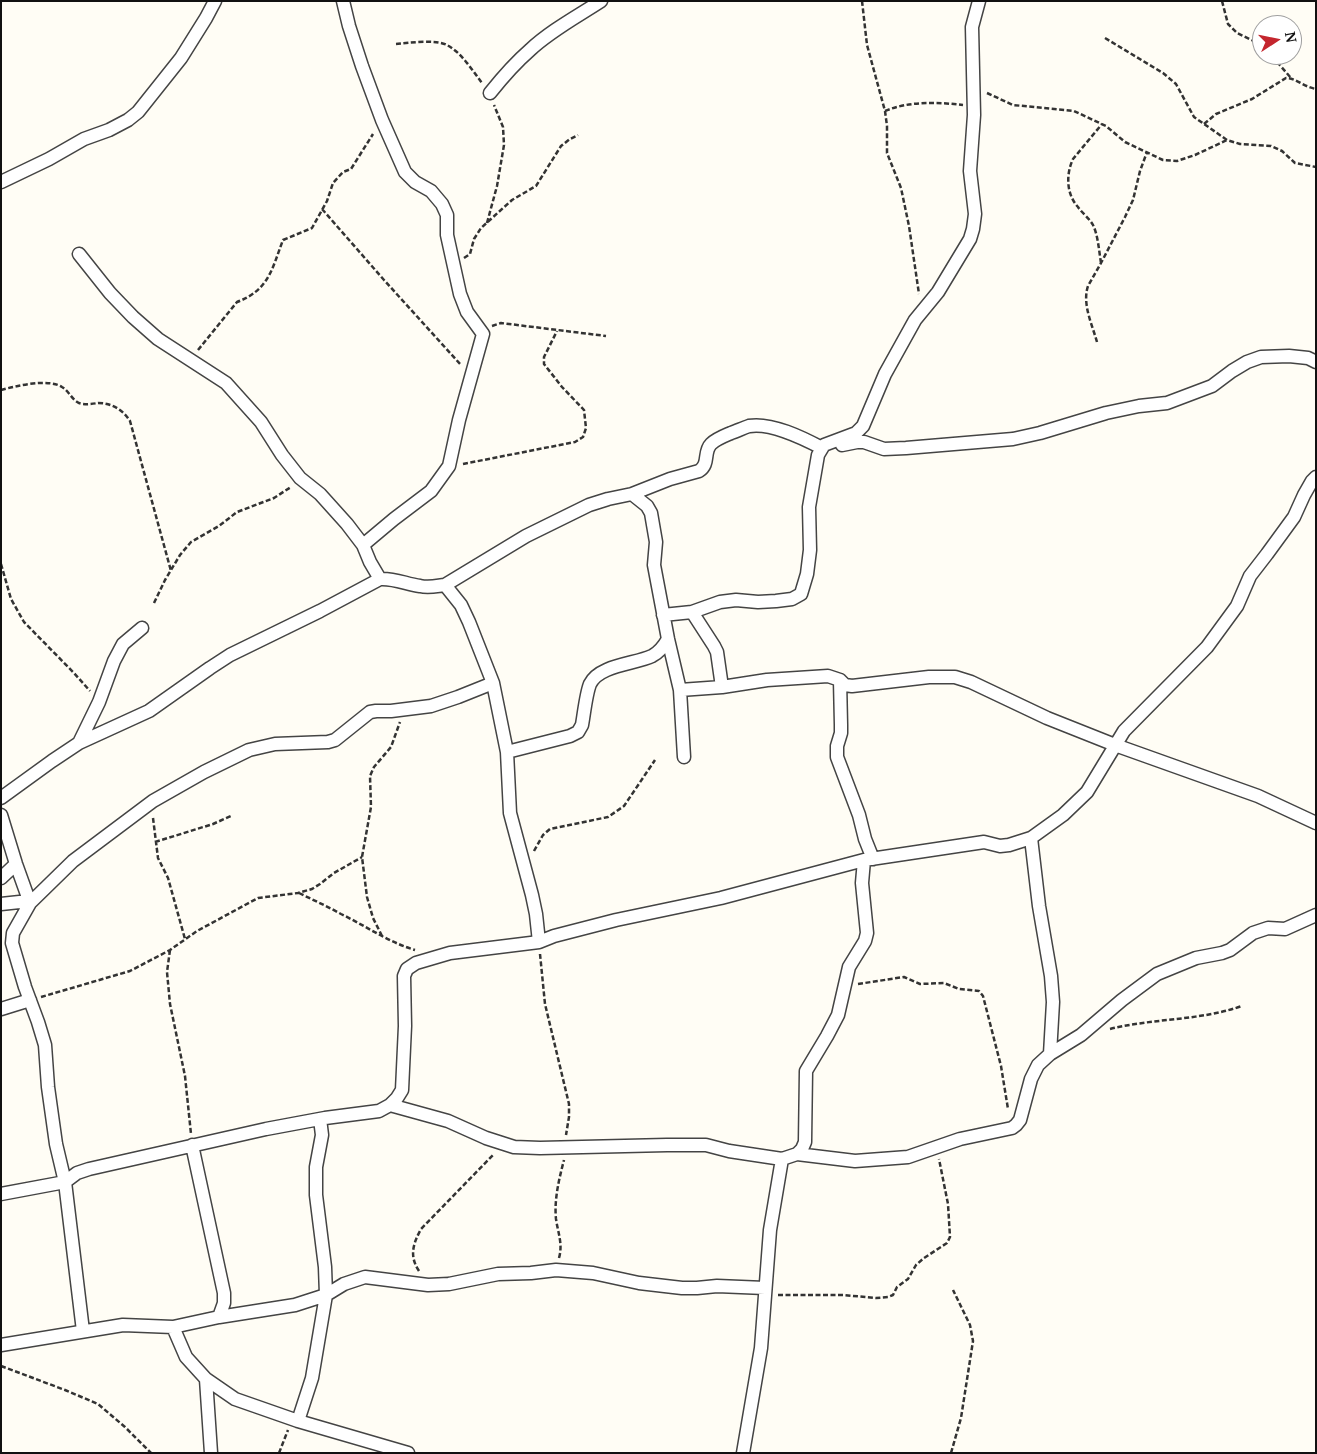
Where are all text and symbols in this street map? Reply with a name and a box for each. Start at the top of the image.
north arrow [1252,15,1302,65]
text: N [1281,30,1302,44]

